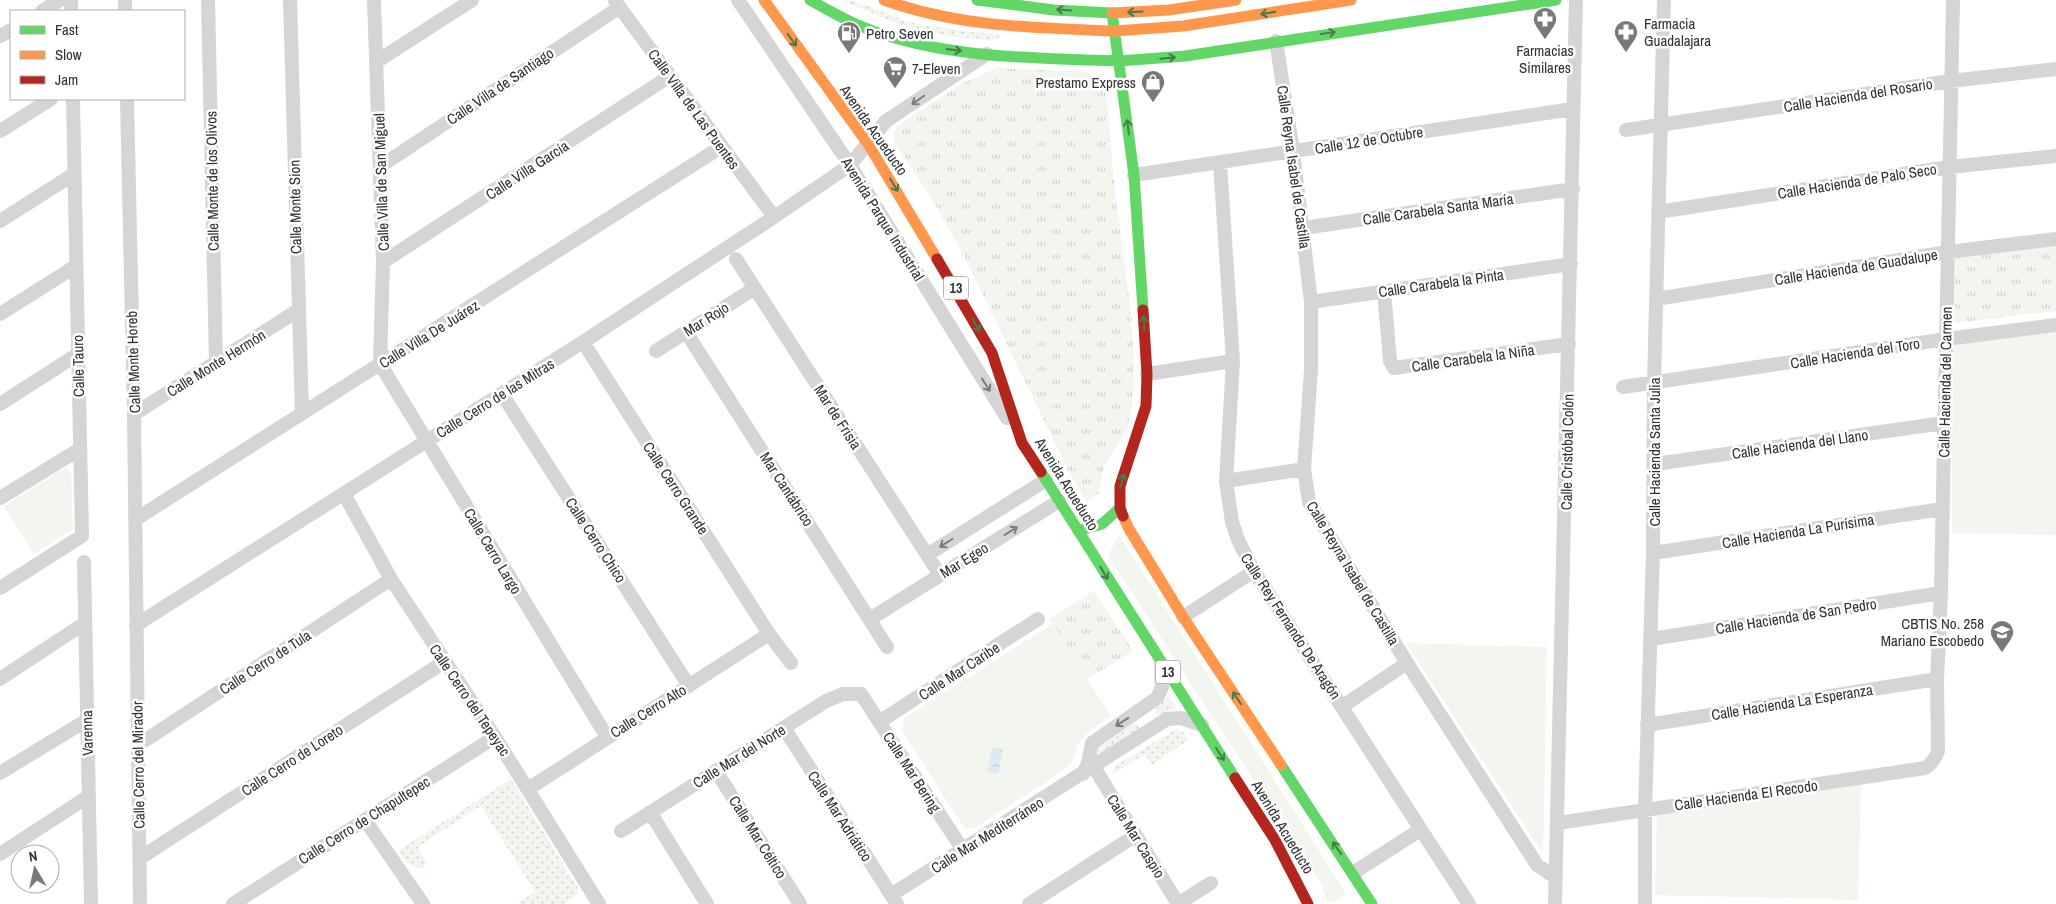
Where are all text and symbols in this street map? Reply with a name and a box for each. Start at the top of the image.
one-way arrow [1056,6,1072,15]
pharmacy icon: Farmacias Similares [1532,6,1558,40]
one-way arrow [1127,8,1143,17]
one-way arrow [1261,8,1277,18]
legend [10,10,185,100]
place label: Farmacia Guadalajara [1644,13,1711,51]
text: Fast [55,19,79,40]
pharmacy icon: Farmacia Guadalajara [1613,19,1639,53]
fuel station icon: Petro Seven [836,20,862,54]
place label: Petro Seven [866,23,934,44]
one-way arrow [1320,28,1336,38]
one-way arrow [787,33,797,47]
place label: Farmacias Similares [1516,40,1574,78]
street label: Calle Villa de Santiago [442,42,558,130]
text: Slow [55,44,82,65]
street label: Calle Villa de Las Puentes [643,45,745,173]
one-way arrow [946,45,962,55]
one-way arrow [1159,53,1175,63]
supermarket icon: 7-Eleven [882,55,908,89]
place label: 7-Eleven [912,58,961,79]
text: Jam [55,69,78,90]
shop icon: Prestamo Express [1140,69,1166,103]
place label: Prestamo Express [1036,72,1136,93]
street label: Calle Hacienda del Rosario [1782,73,1934,117]
street label: Avenida Acueducto [834,80,913,179]
street label: Calle Reyna Isabel de Castilla [1272,84,1316,250]
one-way arrow [911,95,925,105]
street label: Calle Monte de los Olivos [200,111,224,251]
street label: Calle Villa de San Miguel [368,113,394,251]
one-way arrow [1122,119,1132,135]
street label: Calle 12 de Octubre [1313,121,1425,159]
street label: Calle Villa García [481,135,573,205]
street label: Avenida Parque Industrial [836,152,930,285]
street label: Calle Hacienda de Palo Seco [1776,158,1938,204]
street label: Calle Monte Sion [284,160,306,254]
one-way arrow [889,177,899,191]
street label: Calle Carabela Santa María [1361,188,1515,230]
street label: Calle Hacienda de Guadalupe [1773,244,1939,290]
street label: Calle Carabela la Pinta [1377,264,1505,302]
road number: 13 [944,276,968,300]
street label: Calle Villa De Juárez [375,295,483,373]
street label: Mar Rojo [679,297,733,341]
street label: Calle Hacienda del Carmen [1933,306,1957,458]
street label: Calle Monte Horeb [121,310,145,414]
one-way arrow [1139,315,1148,331]
one-way arrow [972,317,982,331]
street label: Calle Monte Hermón [163,324,269,402]
street label: Calle Hacienda del Toro [1789,332,1922,374]
street label: Calle Tauro [67,335,89,397]
street label: Calle Carabela la Niña [1410,339,1536,377]
street label: Calle Cerro de las Mitras [432,353,558,443]
one-way arrow [981,377,991,391]
street label: Calle Hacienda Santa Julia [1644,377,1665,527]
street label: Mar de Frisia [809,381,867,454]
street label: Calle Cristóbal Colón [1555,394,1579,510]
street label: Calle Hacienda del Llano [1730,424,1870,464]
street label: Avenida Acueducto [1030,433,1104,535]
street label: Calle Cerro Grande [638,438,714,539]
street label: Mar Cantábrico [755,448,819,530]
one-way arrow [1118,473,1127,489]
street label: Calle Cerro Chico [561,493,632,587]
street label: Calle Reyna Isabel de Castilla [1302,497,1405,649]
street label: Calle Cerro Largo [459,504,527,598]
street label: Calle Hacienda La Purísima [1720,509,1876,553]
one-way arrow [1004,525,1018,536]
street label: Mar Egeo [936,537,992,583]
one-way arrow [939,539,953,549]
street label: Calle Rey Fernando De Aragón [1236,549,1346,703]
one-way arrow [1100,565,1110,579]
street label: Calle Hacienda de San Pedro [1714,593,1878,639]
place label: CBTIS No. 258 Mariano Escobedo [1881,613,1984,651]
school or university icon: CBTIS No. 258 Mariano Escobedo [1989,619,2015,653]
street label: Calle Cerro de Tula [215,624,315,700]
street label: Calle Mar Caribe [914,637,1004,705]
street label: Calle Cerro del Tepeyac [425,640,515,760]
road number: 13 [1156,660,1180,684]
street label: Calle Cerro Alto [606,679,690,743]
street label: Calle Hacienda La Esperanza [1710,679,1874,725]
one-way arrow [1232,691,1242,705]
street label: Calle Cerro del Mirador [126,701,150,829]
street label: Varenna [76,710,98,756]
one-way arrow [1115,717,1129,727]
street label: Calle Cerro de Loreto [237,719,347,801]
street label: Calle Mar del Norte [689,719,790,793]
street label: Calle Mar Bering [878,728,946,817]
one-way arrow [1216,746,1226,760]
street label: Calle Mar Adriático [803,766,877,866]
street label: Calle Cerro de Chapultepec [294,771,434,869]
street label: Avenida Acueducto [1246,775,1319,878]
street label: Calle Hacienda El Recodo [1673,775,1819,815]
street label: Calle Mar Caspio [1102,790,1170,882]
street label: Calle Mar Céltico [724,791,792,883]
street label: Calle Mar Mediterráneo [927,792,1047,878]
one-way arrow [1331,841,1342,855]
north arrow [10,844,60,894]
text: N [27,847,38,866]

